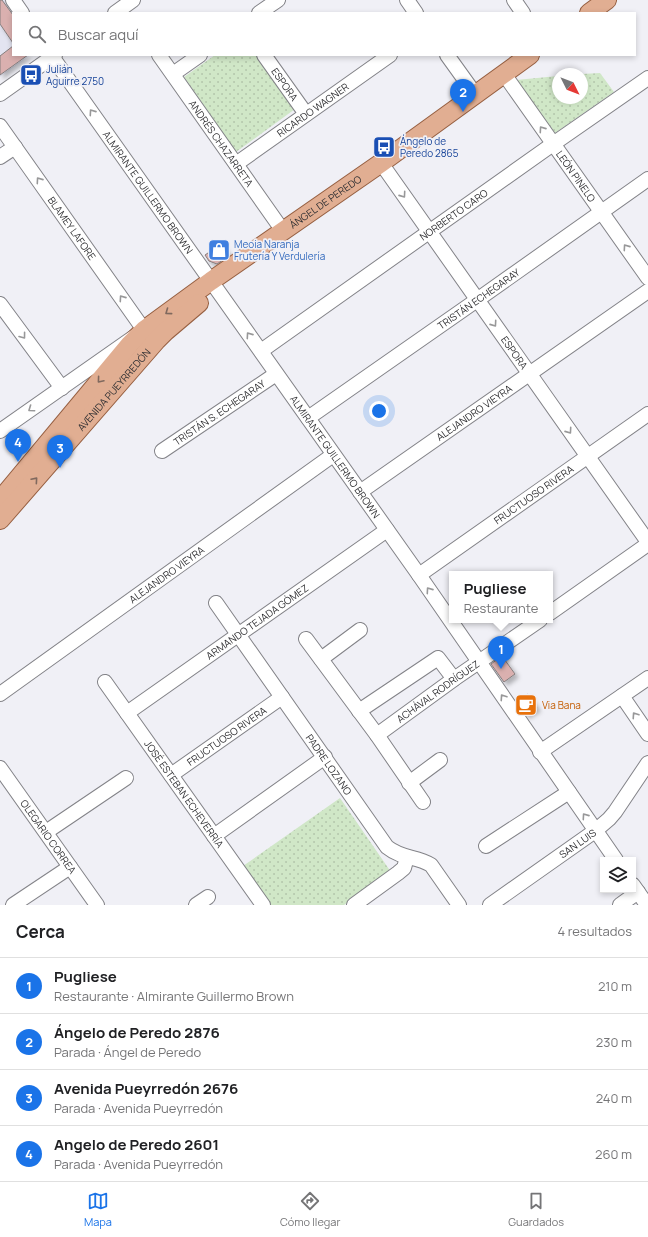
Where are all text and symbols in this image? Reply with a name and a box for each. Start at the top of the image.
search box [12,12,636,56]
icon: search [26,23,48,45]
text: Buscar aquí [58,24,139,45]
bus stop icon: Julián Aguirre 2750 [18,62,44,88]
place label: Julián Aguirre 2750 [46,62,104,88]
street label: ESPORA [268,65,302,104]
north arrow [552,68,588,104]
street label: RICARDO WAGNER [274,79,351,140]
pin: 2 [450,79,476,112]
street label: ANDRÉS CHAZARRETA [186,97,257,190]
one-way arrow [89,109,96,116]
one-way arrow [539,126,547,133]
street label: ALMIRANTE GUILLERMO BROWN [100,128,196,256]
bus stop icon: Ángelo de Peredo 2865 [371,134,397,160]
place label: Ángelo de Peredo 2865 [400,134,459,160]
street label: LEÓN PINELO [553,148,599,205]
street label: ÁNGEL DE PEREDO [286,172,364,232]
one-way arrow [36,177,44,184]
street label: NORBERTO CARO [417,185,490,244]
one-way arrow [398,191,406,198]
street label: BLAMEY LAFORE [45,194,100,263]
shop icon: Meoia Naranja Frutería Y Verdulería [206,237,232,263]
place label: Meoia Naranja Frutería Y Verdulería [234,237,325,263]
one-way arrow [623,244,630,251]
street label: TRISTÁN ECHEGARAY [435,265,523,333]
one-way arrow [119,295,126,302]
one-way arrow [165,307,172,315]
one-way arrow [489,320,497,327]
one-way arrow [18,331,25,338]
one-way arrow [246,332,254,339]
street label: ESPORA [498,333,532,373]
street label: AVENIDA PUEYRREDÓN [74,345,154,434]
one-way arrow [98,376,105,383]
street label: TRISTÁN S. ECHEGARAY [171,376,268,448]
street label: ALEJANDRO VIEYRA [433,381,515,444]
street label: ALMIRANTE GUILLERMO BROWN [287,392,384,521]
your location [369,401,389,421]
one-way arrow [28,404,35,412]
one-way arrow [564,426,571,433]
pin: 4 [5,429,31,462]
pin: 3 [47,435,73,468]
street label: FRUCTUOSO RIVERA [491,461,577,527]
one-way arrow [30,477,37,485]
street label: ALEJANDRO VIEYRA [126,542,207,606]
popup [449,571,553,623]
text: Pugliese [464,578,526,599]
street label: ARMANDO TEJADA GÓMEZ [203,581,311,662]
one-way arrow [426,587,434,594]
text: Restaurante [464,599,538,617]
pin: 1 [488,636,514,669]
street label: ACHÁVAL RODRÍGUEZ [394,657,482,726]
cafe icon: Via Bana [513,692,539,718]
one-way arrow [500,694,508,701]
place label: Via Bana [542,698,581,712]
street label: FRUCTUOSO RIVERA [184,703,270,769]
one-way arrow [633,712,640,719]
street label: PADRE LOZANO [303,731,355,798]
street label: JOSÉ ESTEBAN ECHEVERRÍA [141,737,227,851]
street label: OLEGARIO CORREA [17,797,80,877]
one-way arrow [583,814,590,821]
street label: SAN LUIS [556,826,599,861]
map controls [600,857,636,893]
button: layers [600,857,636,893]
text: Cerca [16,920,65,943]
text: 4 resultados [557,922,632,940]
text: Pugliese [54,966,117,987]
text: 1 [26,977,32,995]
text: 210 m [598,977,632,995]
text: Restaurante · Almirante Guillermo Brown [54,987,294,1005]
text: Ángelo de Peredo 2876 [54,1022,220,1043]
text: 2 [25,1033,33,1051]
text: 230 m [596,1033,632,1051]
text: Parada · Ángel de Peredo [54,1043,201,1061]
text: Avenida Pueyrredón 2676 [54,1078,238,1099]
text: 3 [25,1089,33,1107]
text: 240 m [596,1089,632,1107]
text: Parada · Avenida Pueyrredón [54,1099,223,1117]
text: Angelo de Peredo 2601 [54,1134,219,1155]
text: 4 [25,1145,33,1163]
text: 260 m [595,1145,632,1163]
text: Parada · Avenida Pueyrredón [54,1155,223,1173]
tab: Mapa [84,1190,112,1229]
tab: Cómo llegar [280,1190,340,1229]
tab: Guardados [508,1190,564,1229]

